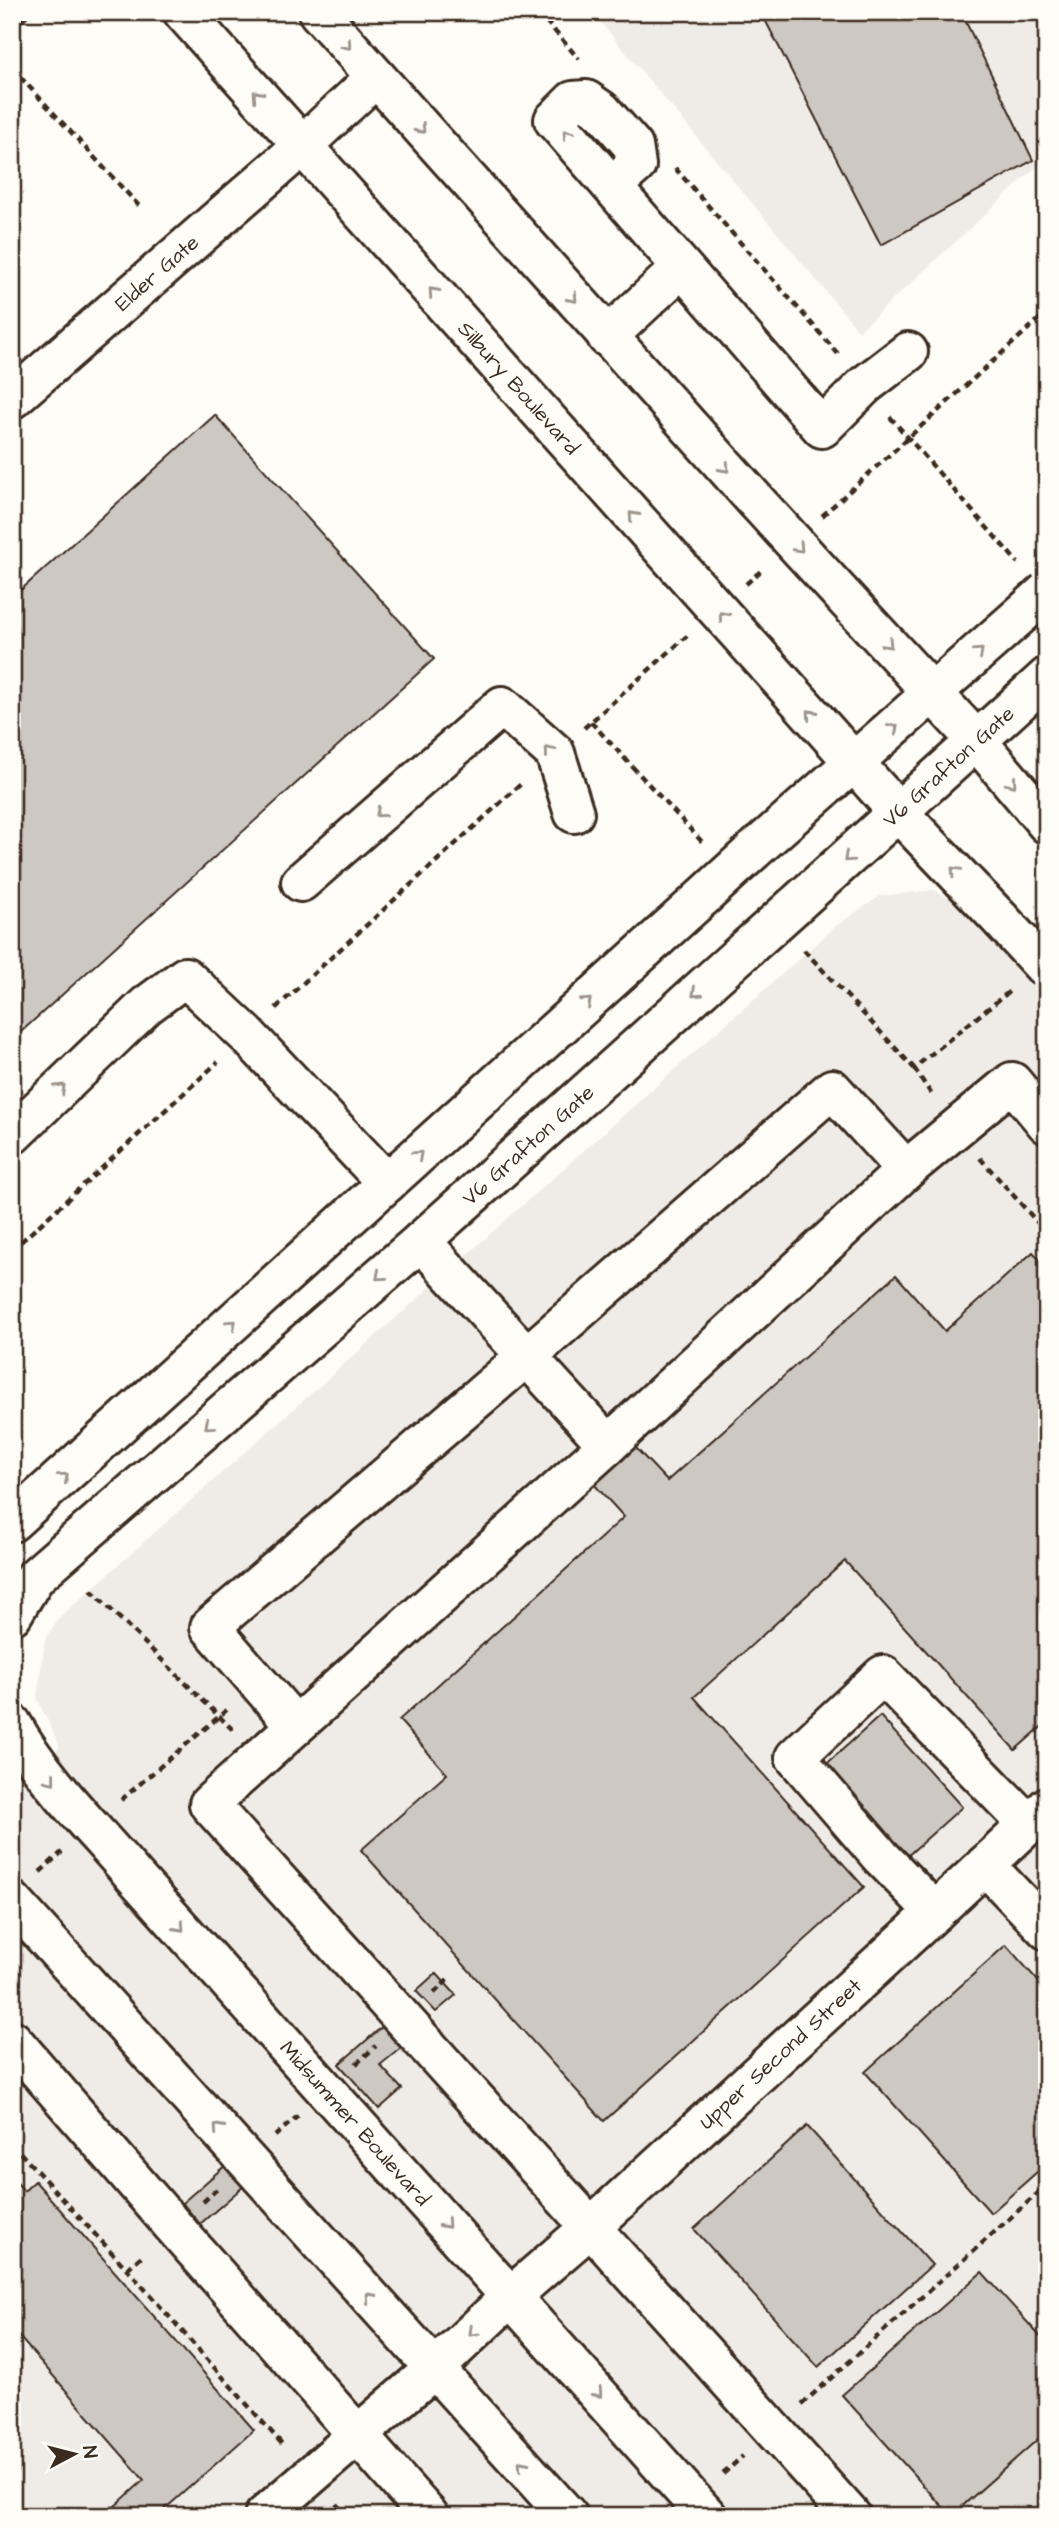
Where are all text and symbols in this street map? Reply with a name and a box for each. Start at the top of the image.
one-way arrow [338,37,351,50]
one-way arrow [252,90,265,103]
one-way arrow [413,121,425,134]
one-way arrow [563,130,575,143]
street label: Elder Gate [108,228,205,318]
one-way arrow [428,287,441,300]
one-way arrow [565,290,577,303]
street label: Silbury Boulevard [451,315,586,461]
one-way arrow [717,459,729,472]
one-way arrow [629,512,642,525]
one-way arrow [791,540,803,553]
one-way arrow [719,611,731,624]
one-way arrow [880,636,893,649]
one-way arrow [971,648,984,660]
street label: V6 Grafton Gate [876,699,1020,834]
one-way arrow [807,709,819,722]
one-way arrow [886,724,899,736]
one-way arrow [545,746,557,759]
one-way arrow [1004,774,1016,787]
one-way arrow [375,805,388,817]
one-way arrow [843,850,856,862]
one-way arrow [950,866,963,879]
one-way arrow [691,985,704,998]
one-way arrow [579,998,592,1010]
street label: V6 Grafton Gate [456,1078,600,1212]
one-way arrow [53,1083,66,1096]
one-way arrow [410,1150,423,1163]
one-way arrow [376,1268,389,1280]
one-way arrow [224,1320,237,1332]
one-way arrow [204,1417,217,1429]
one-way arrow [55,1473,68,1485]
one-way arrow [42,1773,55,1785]
one-way arrow [171,1919,184,1932]
street label: Upper Second Street [693,1971,868,2136]
street label: Midsummer Boulevard [274,2034,437,2212]
one-way arrow [213,2123,226,2136]
one-way arrow [438,2216,450,2229]
one-way arrow [366,2292,378,2305]
one-way arrow [468,2324,481,2337]
one-way arrow [590,2385,602,2398]
north arrow [38,2420,108,2490]
text: N [75,2445,104,2460]
one-way arrow [518,2460,531,2473]

